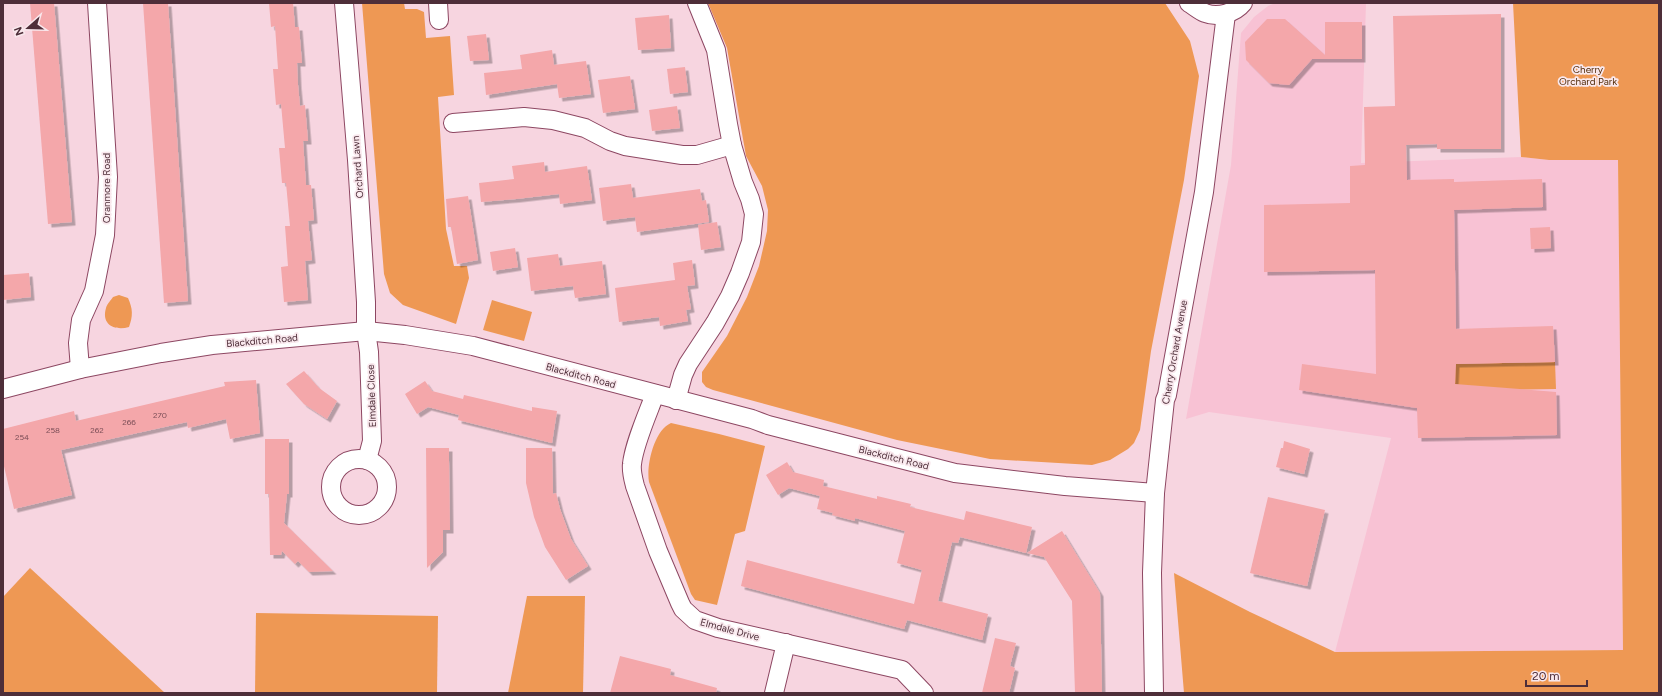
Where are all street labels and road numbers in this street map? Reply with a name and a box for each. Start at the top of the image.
street label: Orchard Lawn [349,135,366,199]
street label: Oranmore Road [100,153,113,223]
street label: Cherry Orchard Avenue [1159,298,1190,405]
street label: Blackditch Road [226,331,299,350]
street label: Blackditch Road [544,360,617,391]
street label: Elmdale Close [364,364,379,428]
street label: Blackditch Road [857,442,931,473]
street label: Elmdale Drive [699,615,761,644]

